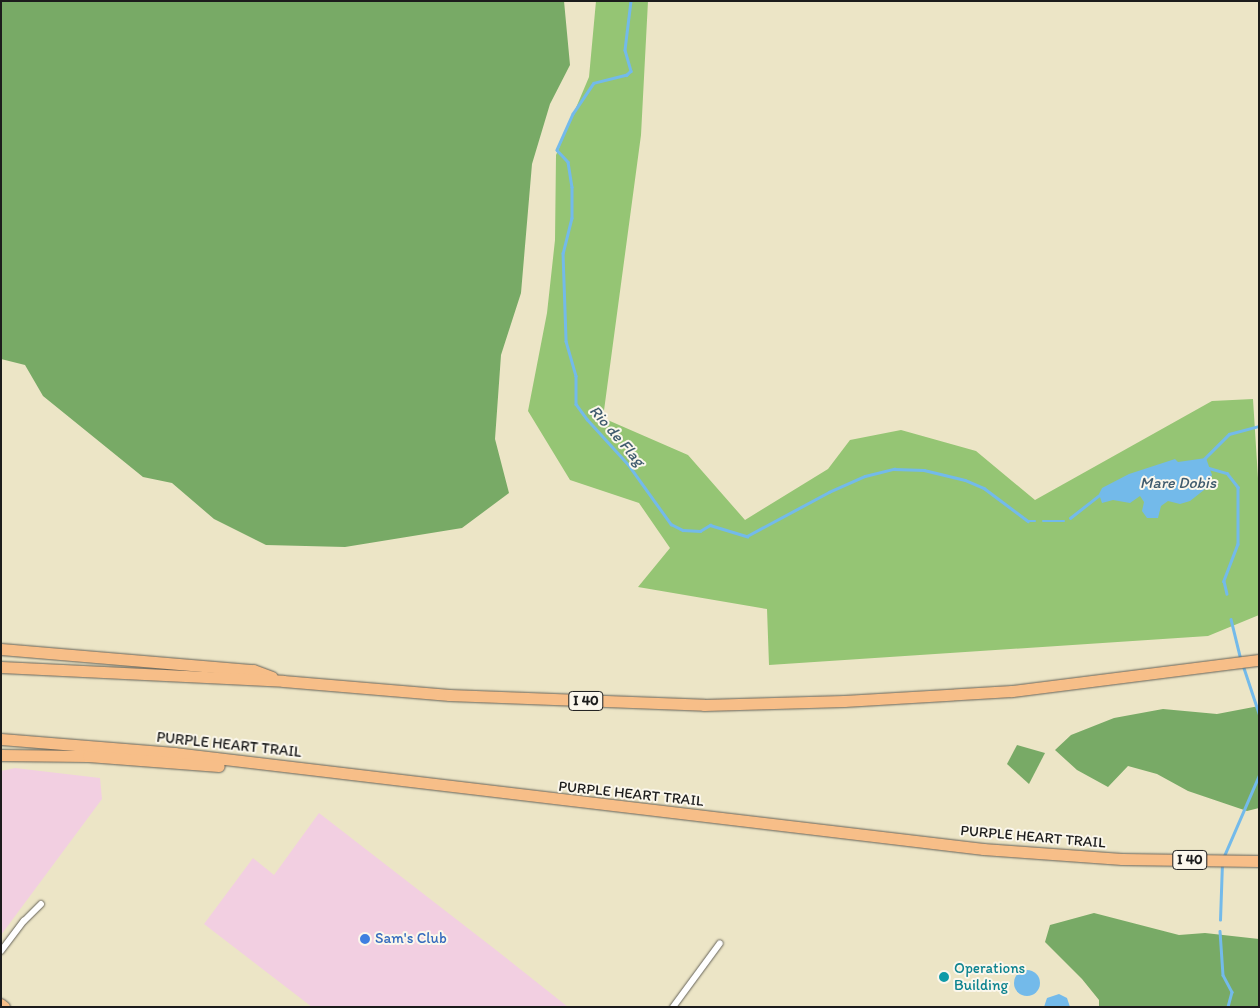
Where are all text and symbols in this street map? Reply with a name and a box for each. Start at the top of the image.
water label: Rio de Flag [585,402,649,470]
water label: Mare Dobis [1140,473,1216,493]
road number: I 40 [567,689,605,712]
street label: PURPLE HEART TRAIL [156,729,302,761]
street label: PURPLE HEART TRAIL [558,778,704,810]
street label: PURPLE HEART TRAIL [960,822,1106,852]
road number: I 40 [1171,848,1209,872]
place label: Sam's Club [375,930,447,948]
marker: Sam's Club [359,933,371,945]
place label: Operations Building [954,959,1025,994]
marker: Operations Building [938,971,950,983]

